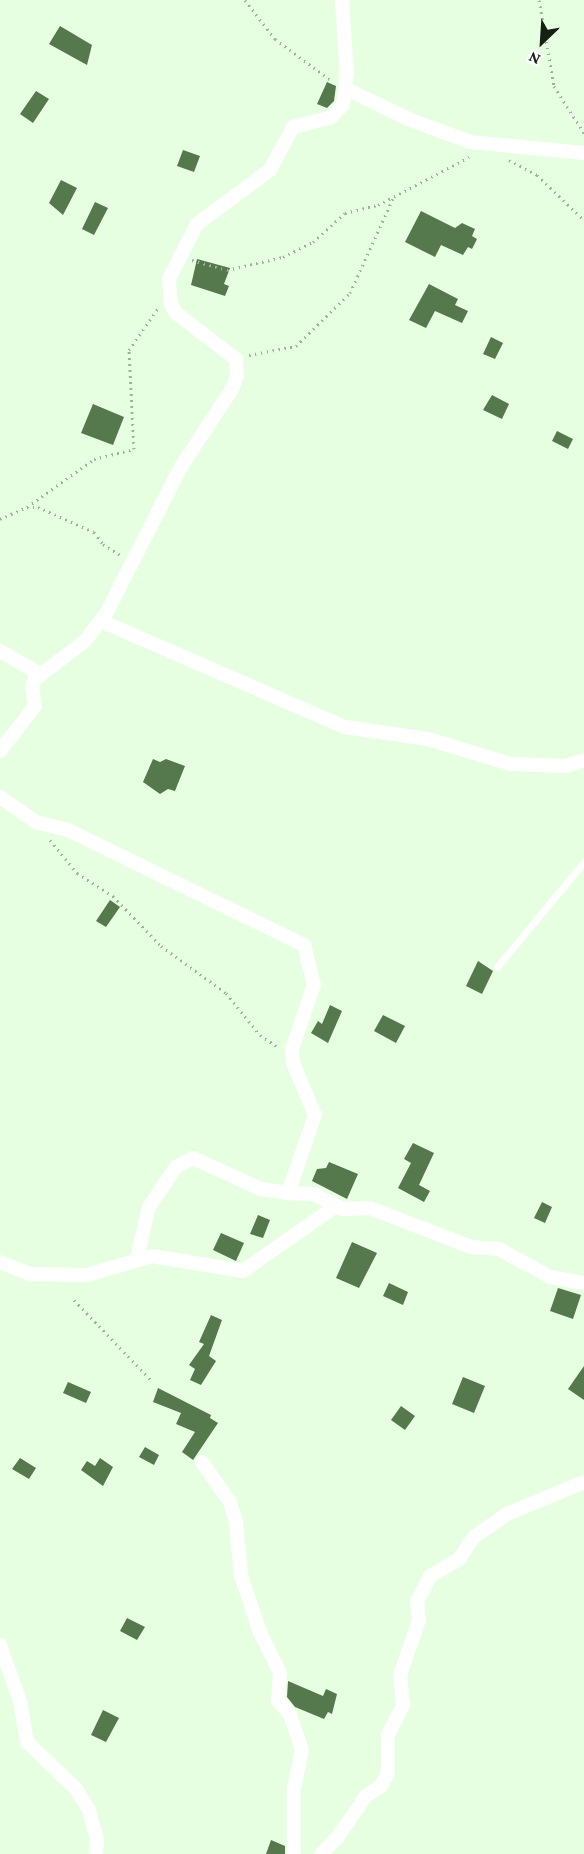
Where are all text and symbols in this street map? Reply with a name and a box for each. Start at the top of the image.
north arrow [512,12,572,72]
text: N [526,49,543,69]

